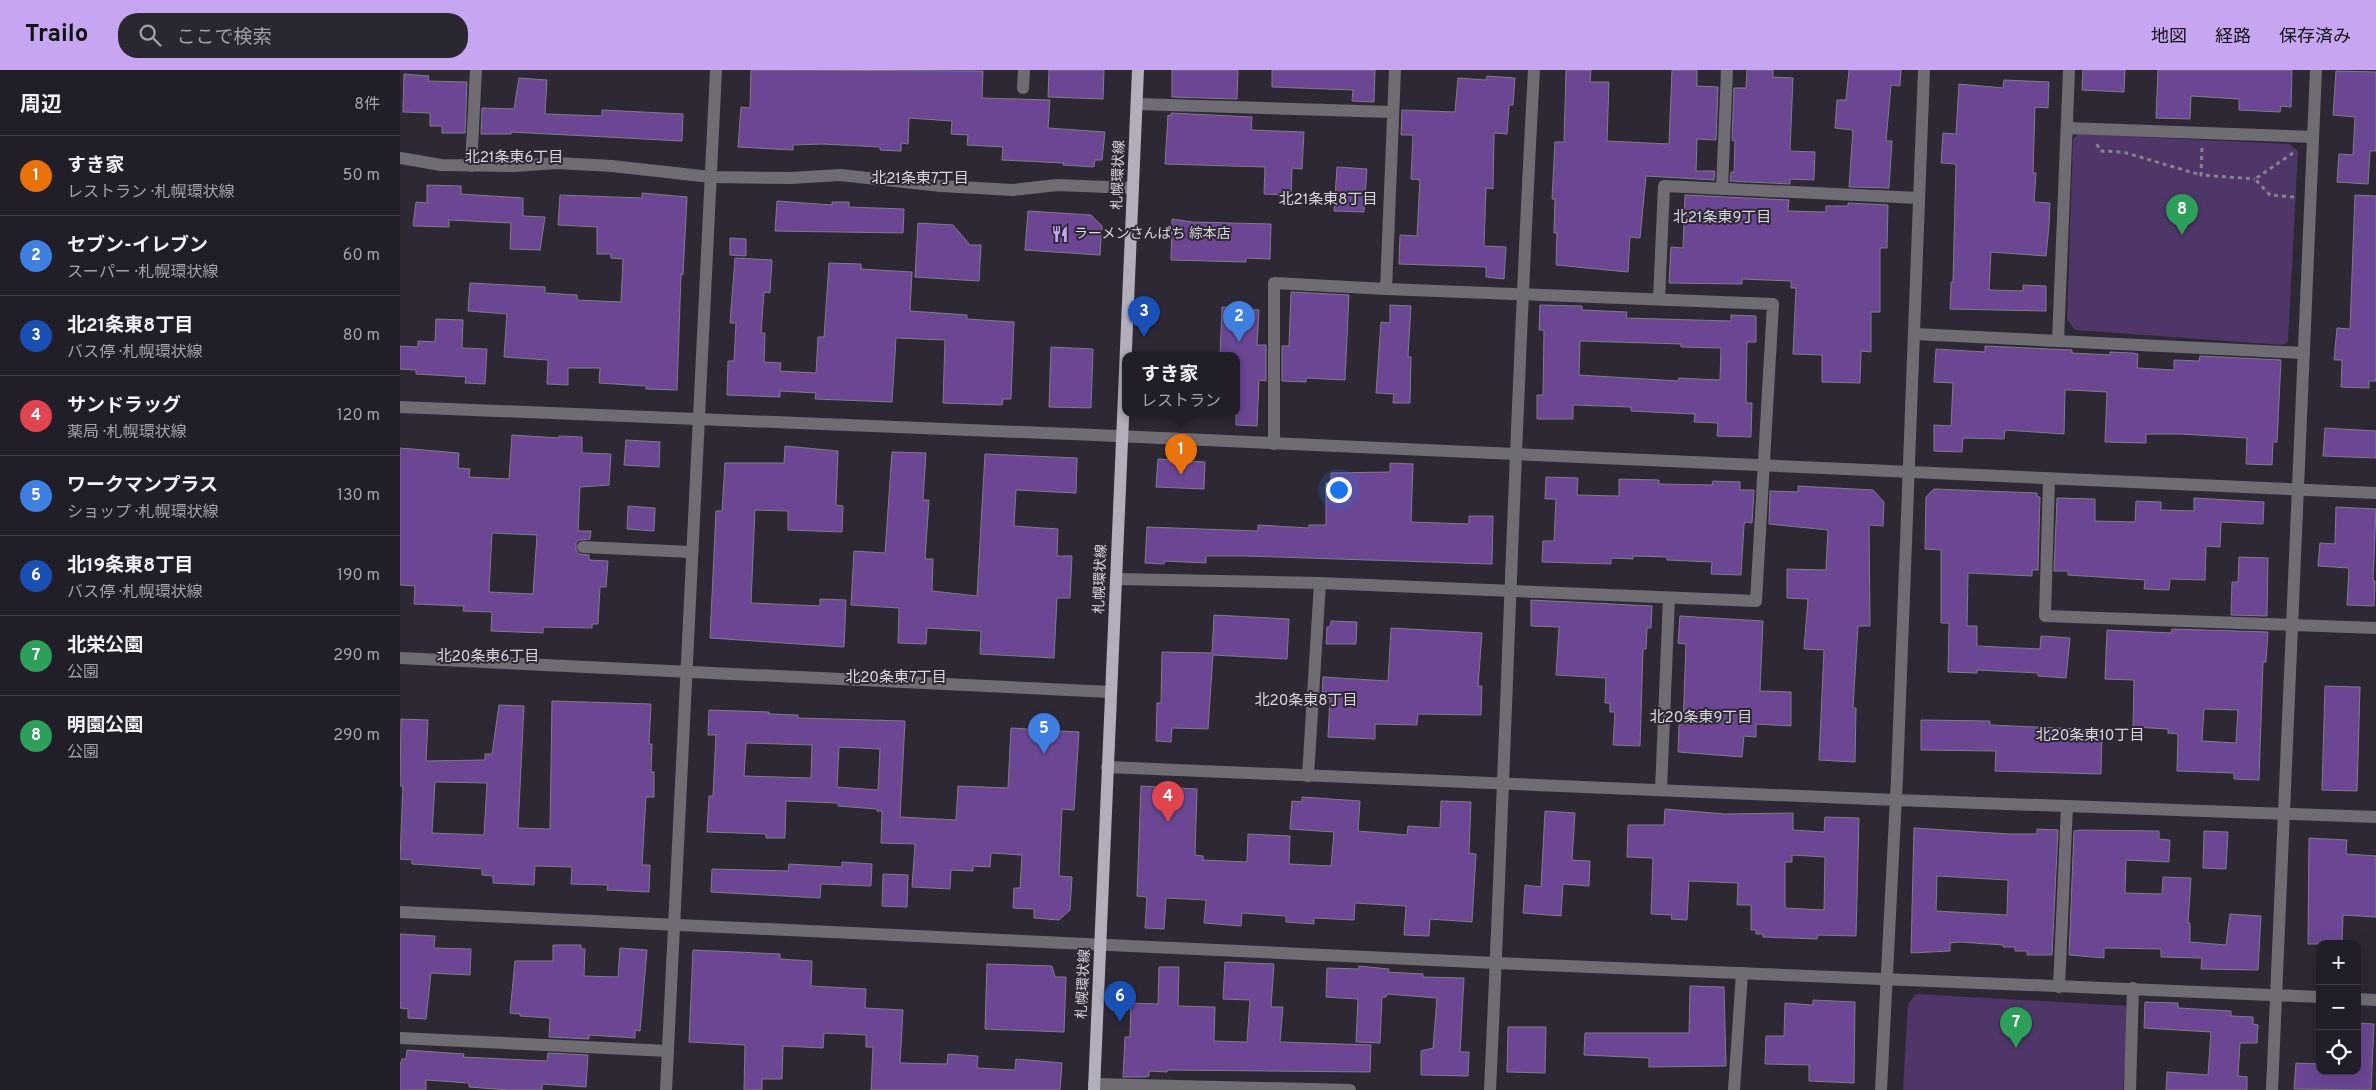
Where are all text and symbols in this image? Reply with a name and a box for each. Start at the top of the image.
search box [118,13,468,58]
text: Trailo [25,20,88,50]
icon: search [136,21,164,49]
text: ここで検索 [176,26,271,50]
text: 地図 [2151,26,2187,49]
text: 経路 [2215,26,2251,49]
text: 保存済み [2279,26,2351,49]
text: 周辺 [20,92,62,119]
text: 8件 [354,95,380,115]
street label: 札幌環状線 [1108,140,1129,210]
district label: 北21条東6丁目 [465,148,563,168]
text: すき家 [67,154,124,178]
text: 1 [33,166,39,186]
text: 50 m [343,166,380,186]
district label: 北21条東7丁目 [871,169,969,189]
text: レストラン · 札幌環状線 [67,183,235,203]
district label: 北21条東8丁目 [1279,190,1377,210]
pin: 8 [2166,194,2198,235]
district label: 北21条東9丁目 [1673,208,1771,228]
restaurant icon: ラーメンさんぱち 綜本店 [1050,224,1070,244]
place label: ラーメンさんぱち 綜本店 [1074,226,1231,243]
text: セブン-イレブン [67,234,208,258]
text: 2 [31,246,41,266]
text: 60 m [343,246,380,266]
text: スーパー · 札幌環状線 [67,263,218,283]
pin: 3 [1128,296,1160,337]
pin: 2 [1223,301,1255,342]
text: 北21条東8丁目 [67,314,193,338]
text: 3 [31,326,41,346]
text: 80 m [343,326,380,346]
text: バス停 · 札幌環状線 [67,343,203,363]
popup [1122,352,1240,417]
text: すき家 [1141,363,1198,387]
text: レストラン [1141,392,1221,412]
text: サンドラッグ [67,394,181,418]
text: 4 [31,406,41,426]
text: 120 m [337,406,380,426]
text: 薬局 · 札幌環状線 [67,423,187,443]
pin: 1 [1165,434,1197,475]
text: ワークマンプラス [67,474,218,498]
your location [1326,477,1352,503]
text: 5 [31,486,41,506]
text: 130 m [337,486,380,506]
text: ショップ · 札幌環状線 [67,503,219,523]
street label: 札幌環状線 [1090,544,1111,614]
text: 北19条東8丁目 [67,554,193,578]
text: 6 [31,566,41,586]
text: 190 m [337,566,380,586]
text: バス停 · 札幌環状線 [67,583,203,603]
text: 北栄公園 [67,634,143,658]
text: 7 [32,646,40,666]
text: 290 m [333,646,380,666]
district label: 北20条東6丁目 [437,647,539,667]
text: 公園 [67,663,99,683]
district label: 北20条東7丁目 [845,668,947,688]
district label: 北20条東8丁目 [1255,691,1357,711]
district label: 北20条東9丁目 [1650,708,1752,728]
pin: 5 [1028,713,1060,754]
text: 明園公園 [67,714,143,738]
text: 8 [31,726,41,746]
text: 290 m [333,726,380,746]
district label: 北20条東10丁目 [2035,726,2145,746]
text: 公園 [67,743,99,763]
pin: 4 [1152,781,1184,822]
map controls [2316,940,2361,1075]
button: + [2316,940,2361,985]
street label: 札幌環状線 [1073,949,1094,1019]
pin: 6 [1104,981,1136,1022]
button: − [2316,985,2361,1030]
pin: 7 [2000,1007,2032,1048]
button: locate [2316,1030,2361,1075]

